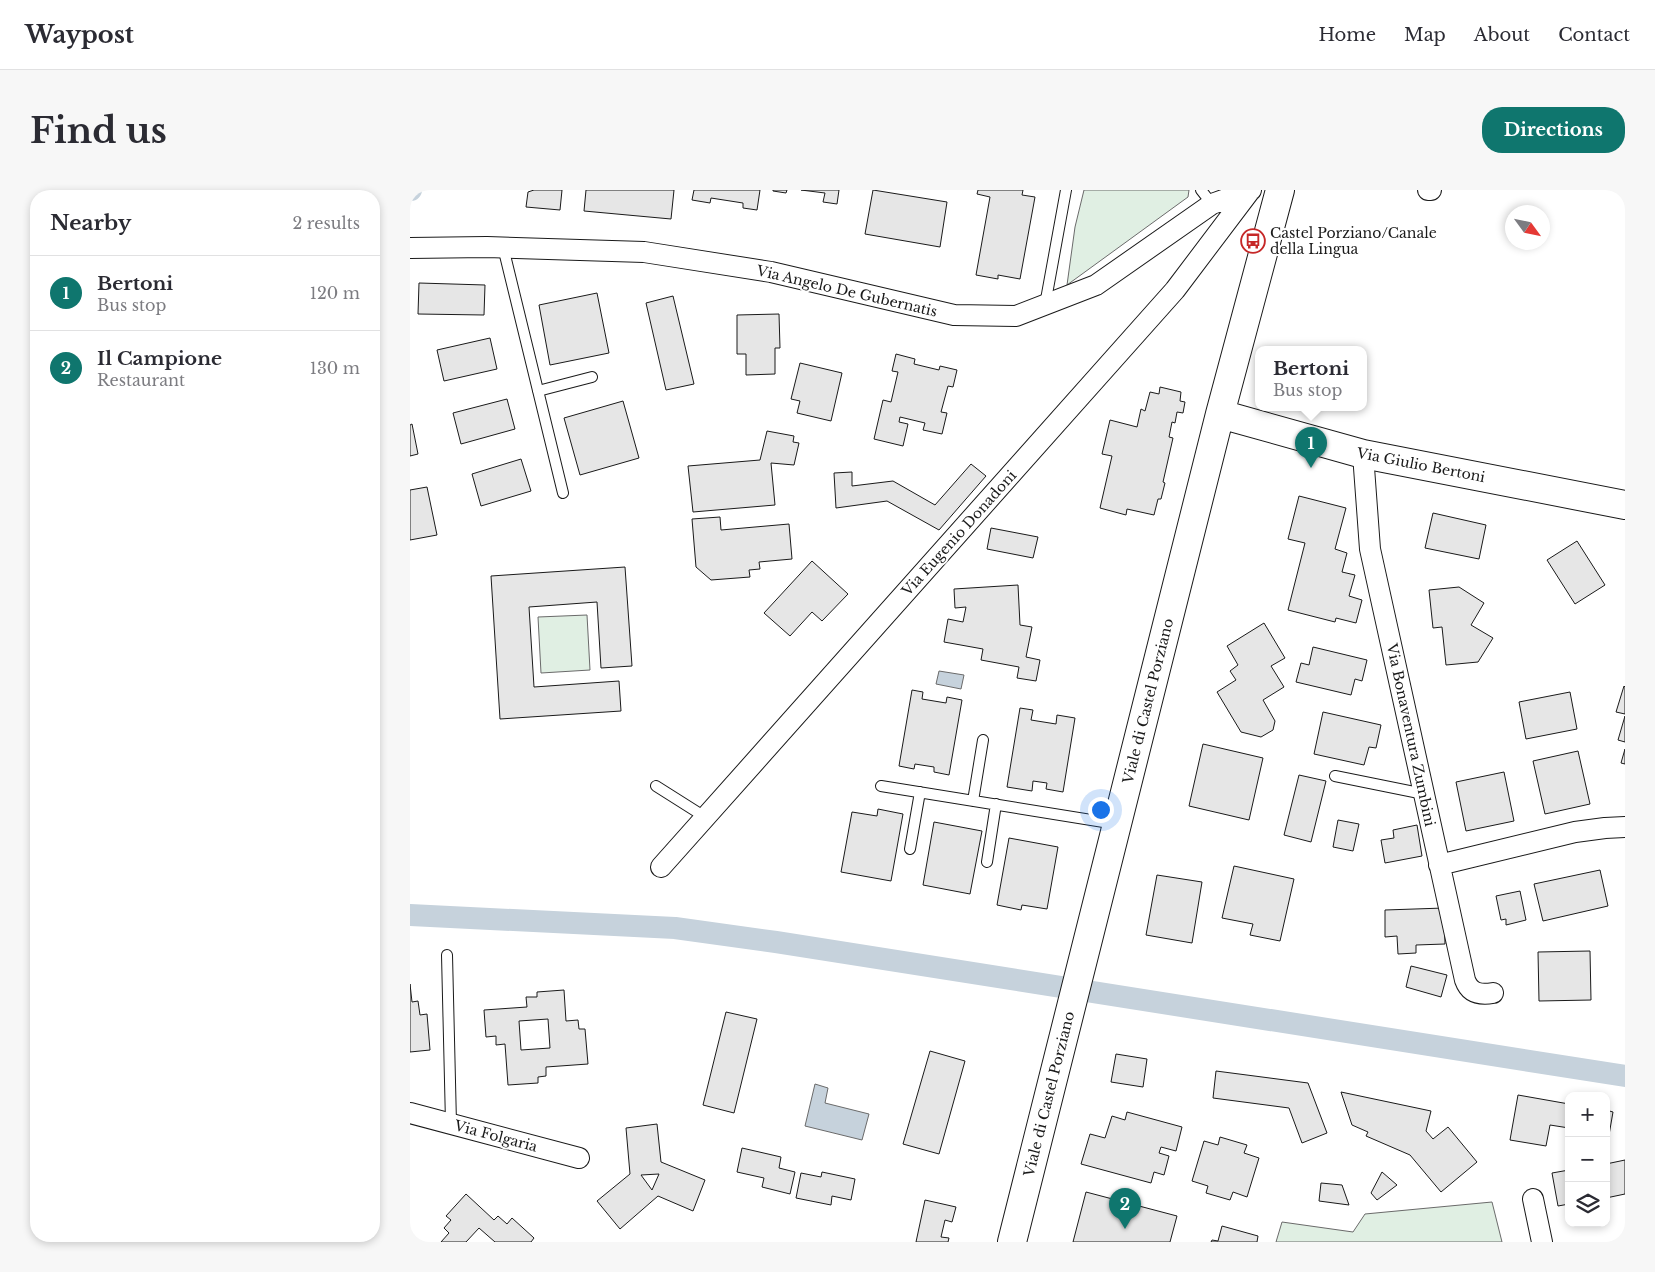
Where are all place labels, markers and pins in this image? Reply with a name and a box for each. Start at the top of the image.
place label: Castel Porziano/Canale della Lingua [1270,224,1437,258]
bus stop icon: Castel Porziano/Canale della Lingua [1240,228,1266,254]
pin: 1 [1295,427,1327,468]
pin: 2 [1109,1188,1141,1229]

